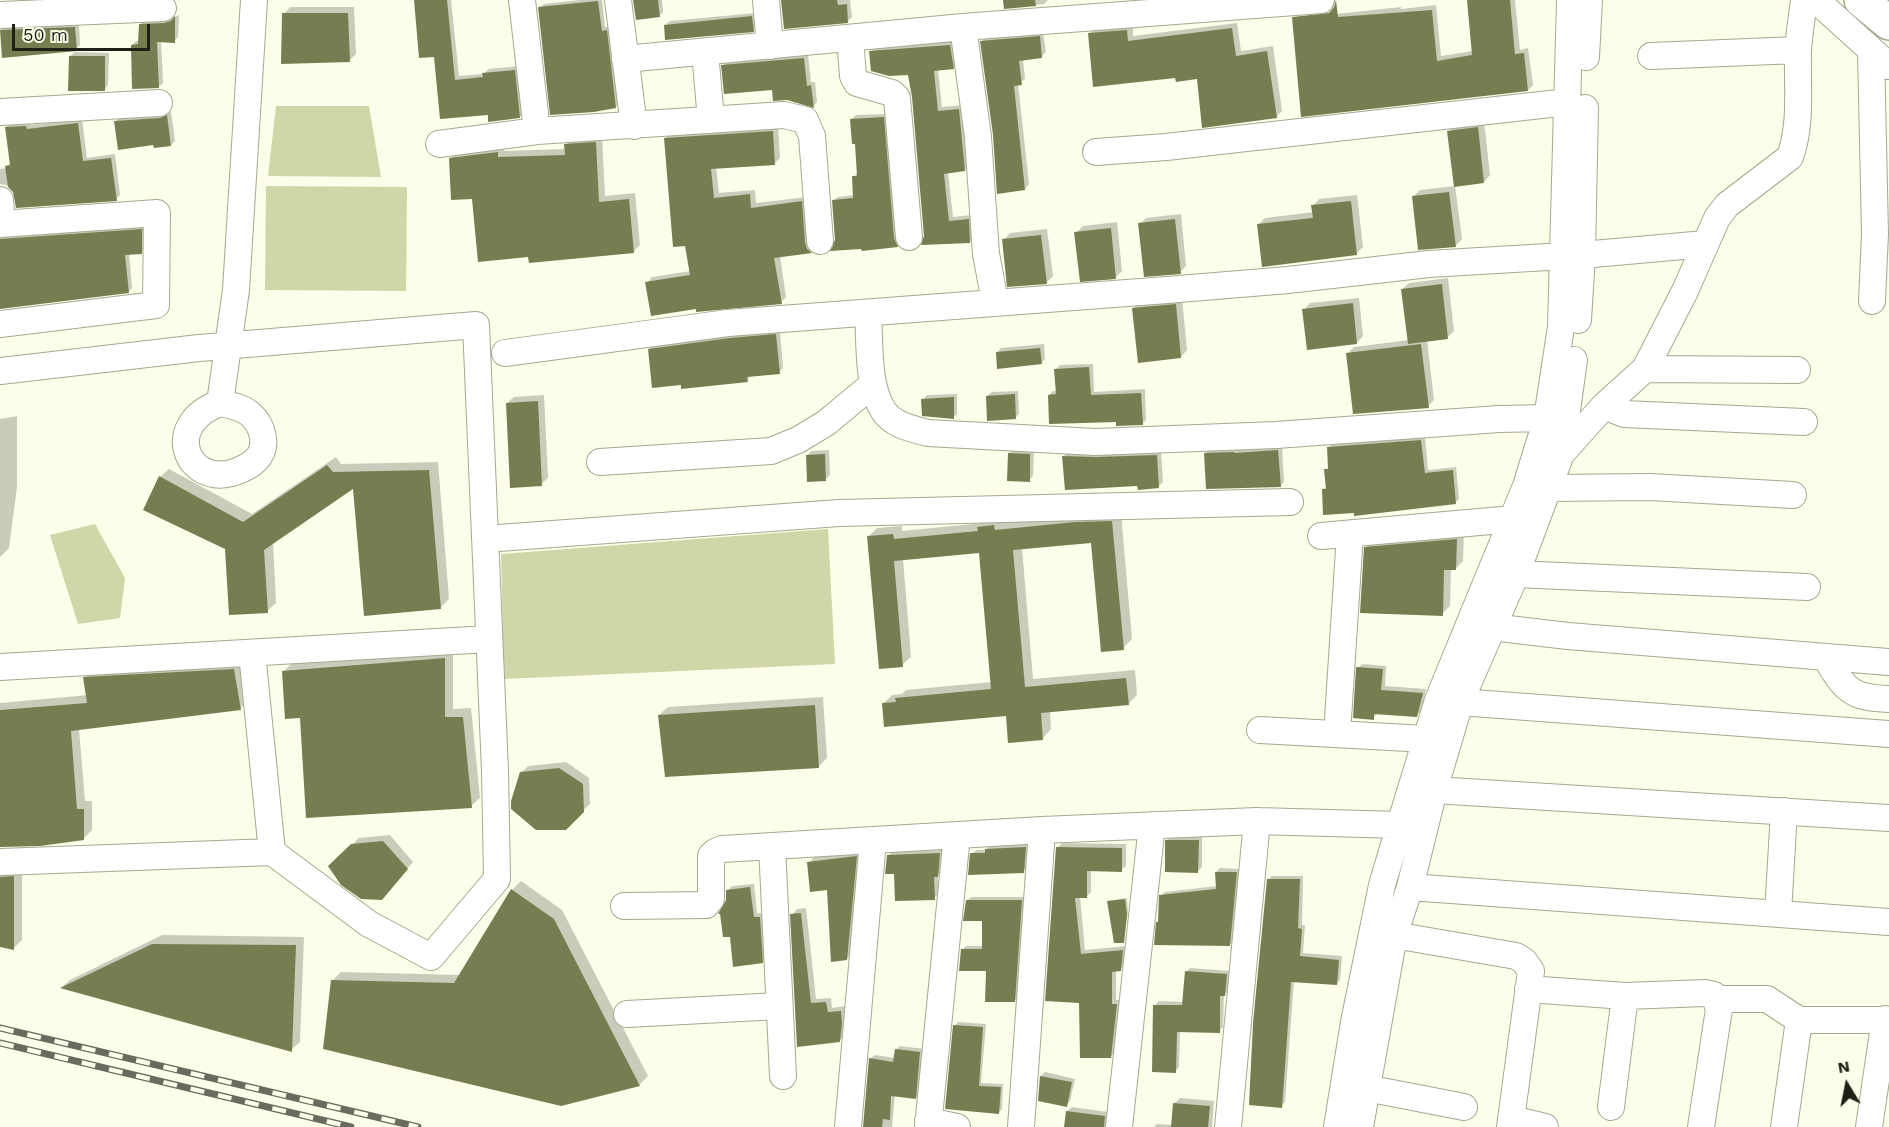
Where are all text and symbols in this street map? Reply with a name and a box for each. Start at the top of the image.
scale bar [15,12,153,50]
text: 50 m [23,24,68,45]
north arrow [1817,1055,1877,1115]
text: N [1836,1056,1851,1077]

